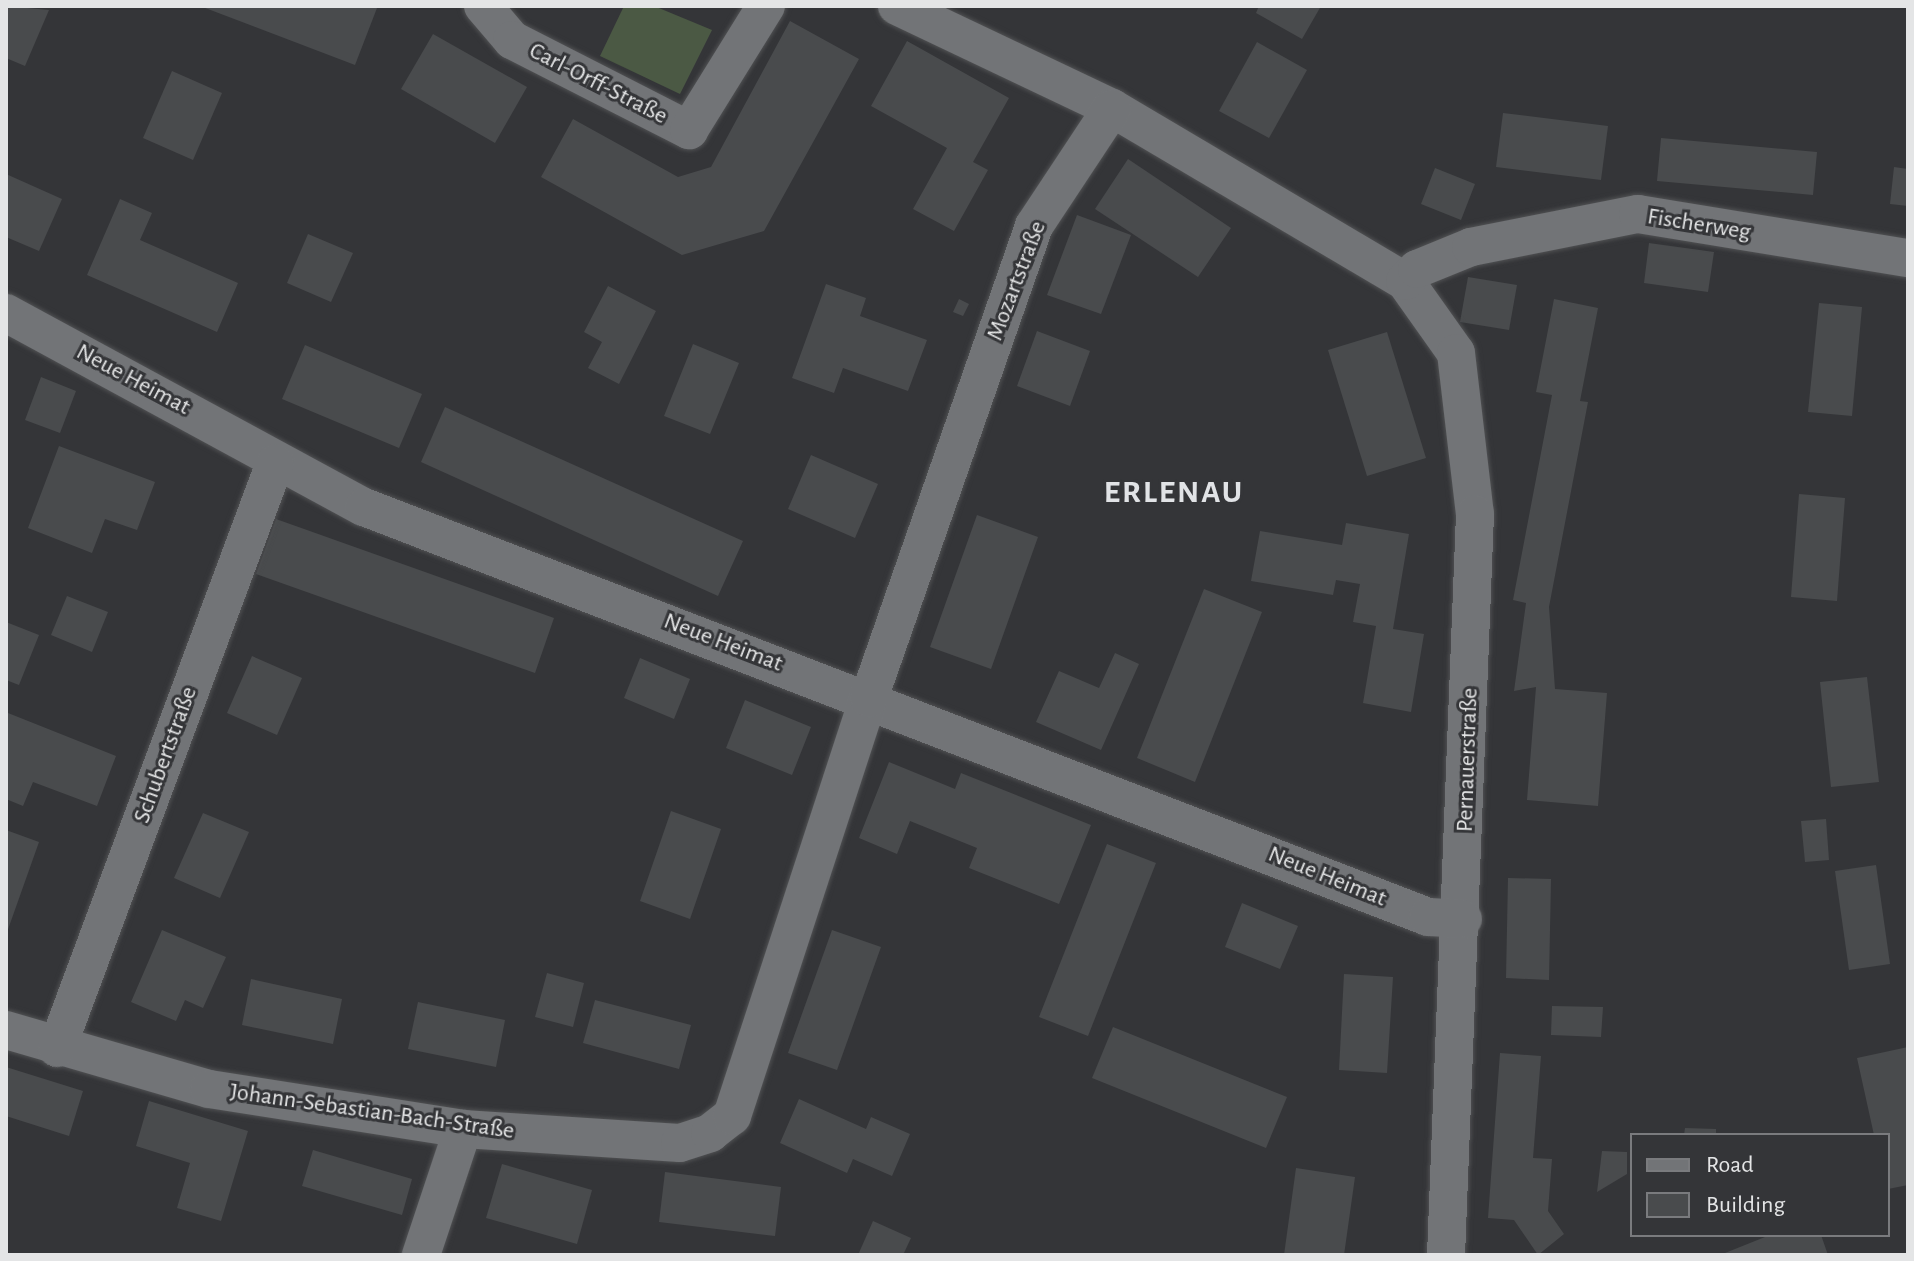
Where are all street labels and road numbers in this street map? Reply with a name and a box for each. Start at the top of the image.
street label: Carl-Orff-Straße [524,37,672,131]
street label: Fischerweg [1645,203,1753,247]
street label: Mozartstraße [981,217,1053,345]
street label: Neue Heimat [71,338,195,422]
street label: Neue Heimat [660,607,786,679]
street label: Schubertstraße [128,683,204,827]
street label: Pernauerstraße [1451,687,1485,833]
street label: Neue Heimat [1264,840,1390,914]
street label: Johann-Sebastian-Bach-Straße [228,1078,516,1146]

